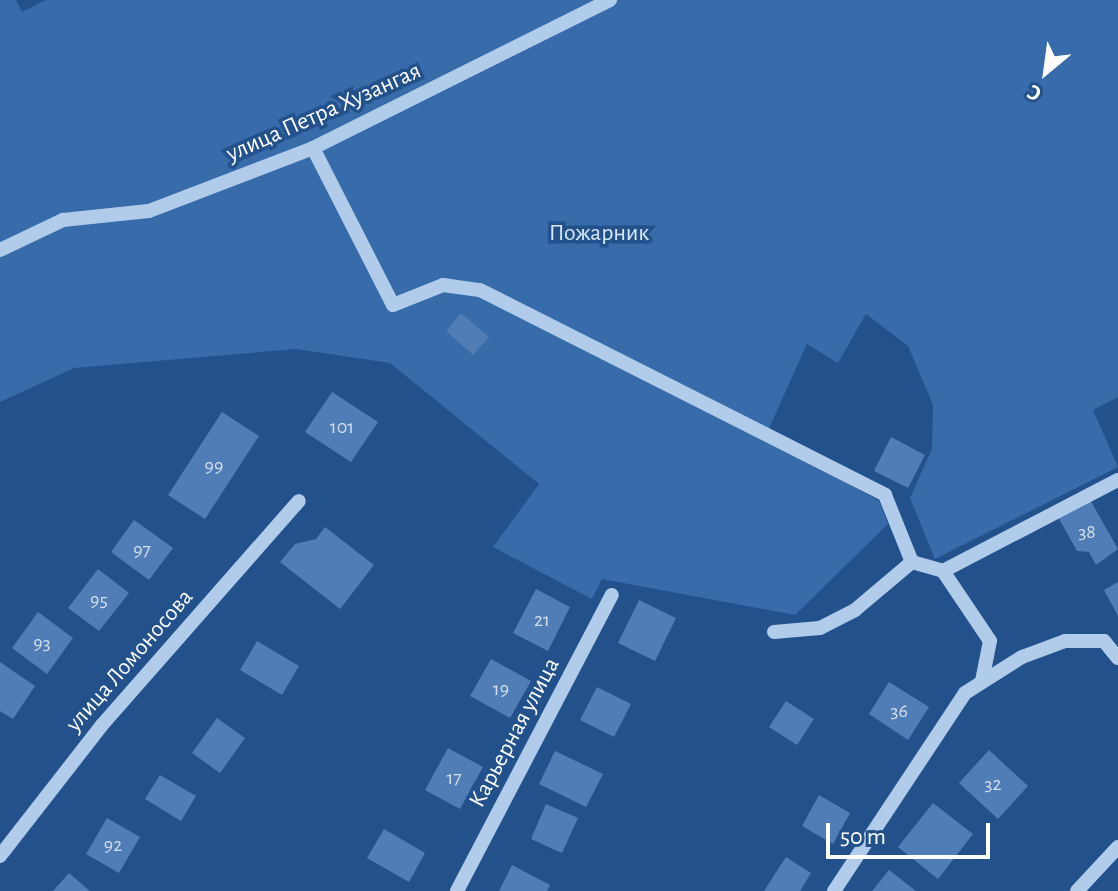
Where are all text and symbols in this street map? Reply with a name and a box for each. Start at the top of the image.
north arrow [1006,32,1086,112]
street label: улица Петра Хузангая [222,57,426,169]
text: С [1024,80,1045,106]
park label: Пожарник [549,220,649,248]
house number: 101 [330,415,354,439]
house number: 99 [205,454,223,478]
house number: 38 [1078,520,1096,544]
house number: 97 [133,538,151,562]
street label: улица Ломоносова [60,584,200,738]
house number: 95 [90,588,108,612]
house number: 21 [534,608,550,632]
house number: 93 [33,631,51,655]
street label: Карьерная улица [463,653,567,813]
house number: 19 [493,677,509,701]
house number: 36 [890,699,908,723]
house number: 17 [446,766,462,790]
house number: 32 [984,772,1002,796]
scale bar [830,807,994,857]
text: 50 m [840,825,886,849]
house number: 92 [104,833,122,857]

